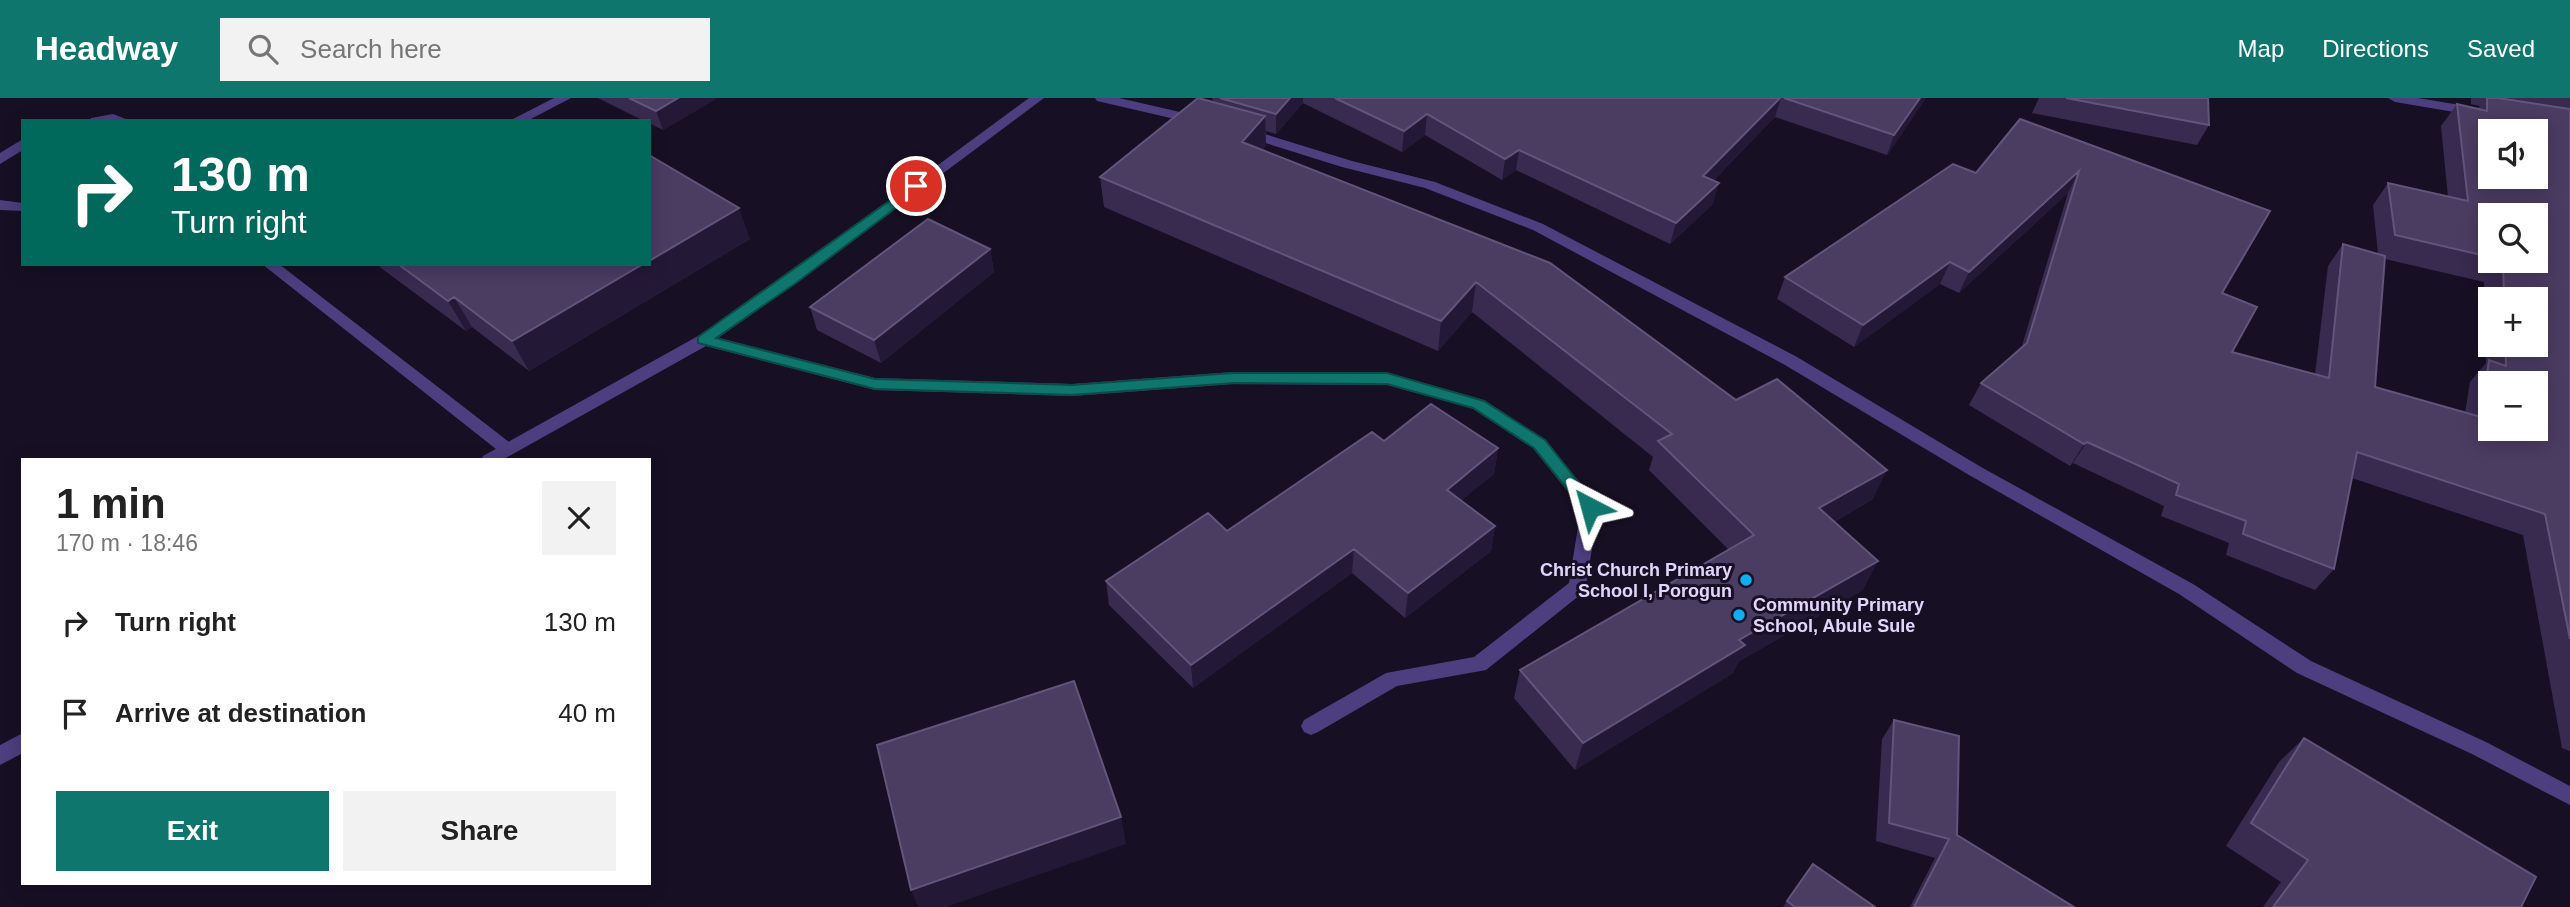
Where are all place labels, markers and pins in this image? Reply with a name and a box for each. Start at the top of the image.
pin [886,156,946,216]
place label: Christ Church Primary School I, Porogun [1540,560,1732,601]
marker: Christ Church Primary School I, Porogun [1738,572,1754,588]
place label: Community Primary School, Abule Sule [1753,595,1924,636]
marker: Community Primary School, Abule Sule [1731,607,1747,623]

